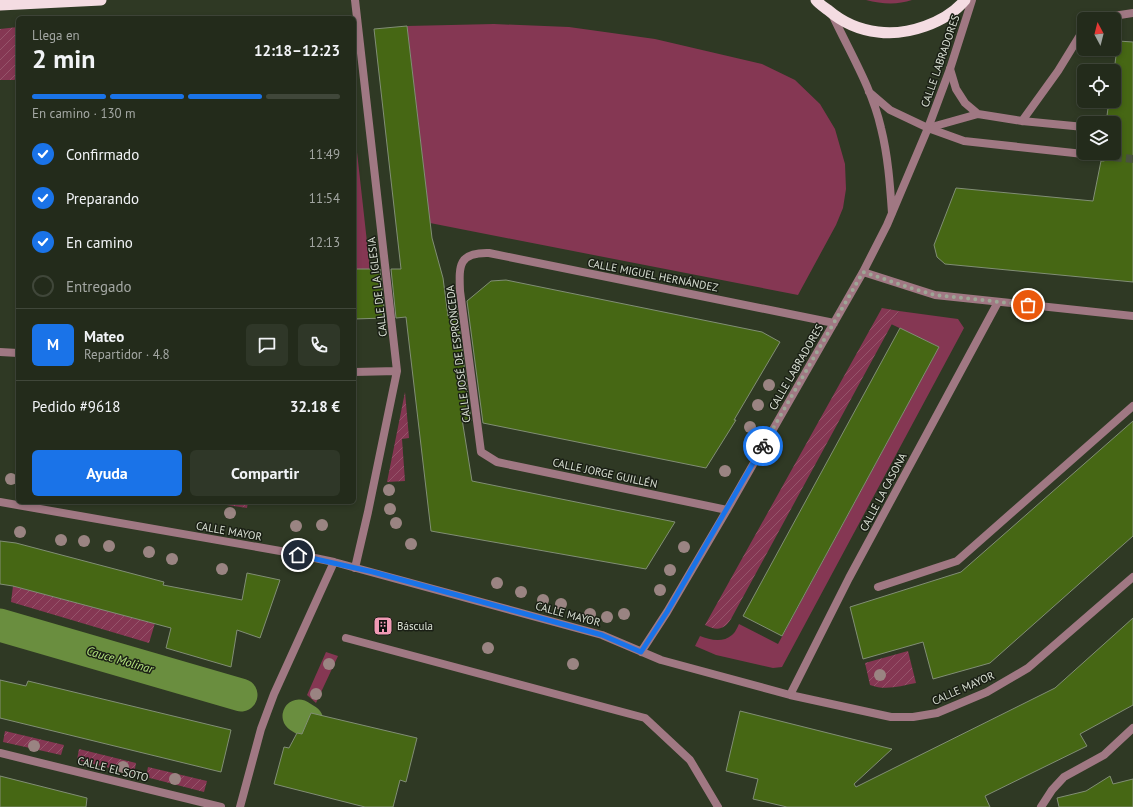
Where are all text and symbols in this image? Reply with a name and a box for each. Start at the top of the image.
north arrow [1077,12,1121,56]
map controls [1077,12,1121,160]
street label: CALLE LABRADORES [918,13,962,109]
text: Llega en [32,27,80,44]
text: 12:18–12:23 [254,41,340,60]
text: 2 min [32,42,95,75]
button: locate [1077,64,1121,108]
text: En camino · 130 m [32,105,136,122]
button: layers [1077,116,1121,160]
icon: check [32,143,54,165]
text: Confirmado [66,145,139,164]
text: 11:49 [309,146,340,163]
icon: check [32,187,54,209]
text: Preparando [66,189,139,208]
text: 11:54 [309,190,340,207]
icon: check [32,231,54,253]
text: En camino [66,233,133,252]
text: 12:13 [309,234,340,251]
street label: CALLE DE LA IGLESIA [364,236,390,338]
street label: CALLE MIGUEL HERNÁNDEZ [587,255,719,295]
text: Entregado [66,277,132,296]
street label: CALLE JOSÉ DE ESPRONCEDA [443,284,473,424]
pin [1011,288,1045,322]
icon: bag [1017,294,1039,316]
street label: CALLE LABRADORES [766,321,826,412]
button: chat [246,324,288,366]
button: phone [298,324,340,366]
text: Mateo [84,327,124,346]
text: M [47,335,59,354]
text: Repartidor · 4.8 [84,346,170,363]
text: Pedido #9618 [32,397,121,416]
text: 32.18 € [290,397,340,416]
courier [743,426,783,466]
icon: bike [752,435,774,457]
button: Ayuda [32,450,182,496]
button: Compartir [190,450,340,496]
street label: CALLE LA CASONA [856,450,910,534]
street label: CALLE JORGE GUILLÉN [551,455,659,491]
street label: CALLE MAYOR [195,518,264,544]
pin [281,538,315,572]
icon: home [287,544,309,566]
street label: CALLE MAYOR [534,599,602,630]
building icon: Báscula [372,615,394,637]
place label: Báscula [397,619,433,633]
water label: Cauce Molinar [85,643,156,677]
street label: CALLE MAYOR [930,668,997,708]
street label: CALLE EL SOTO [76,753,150,785]

